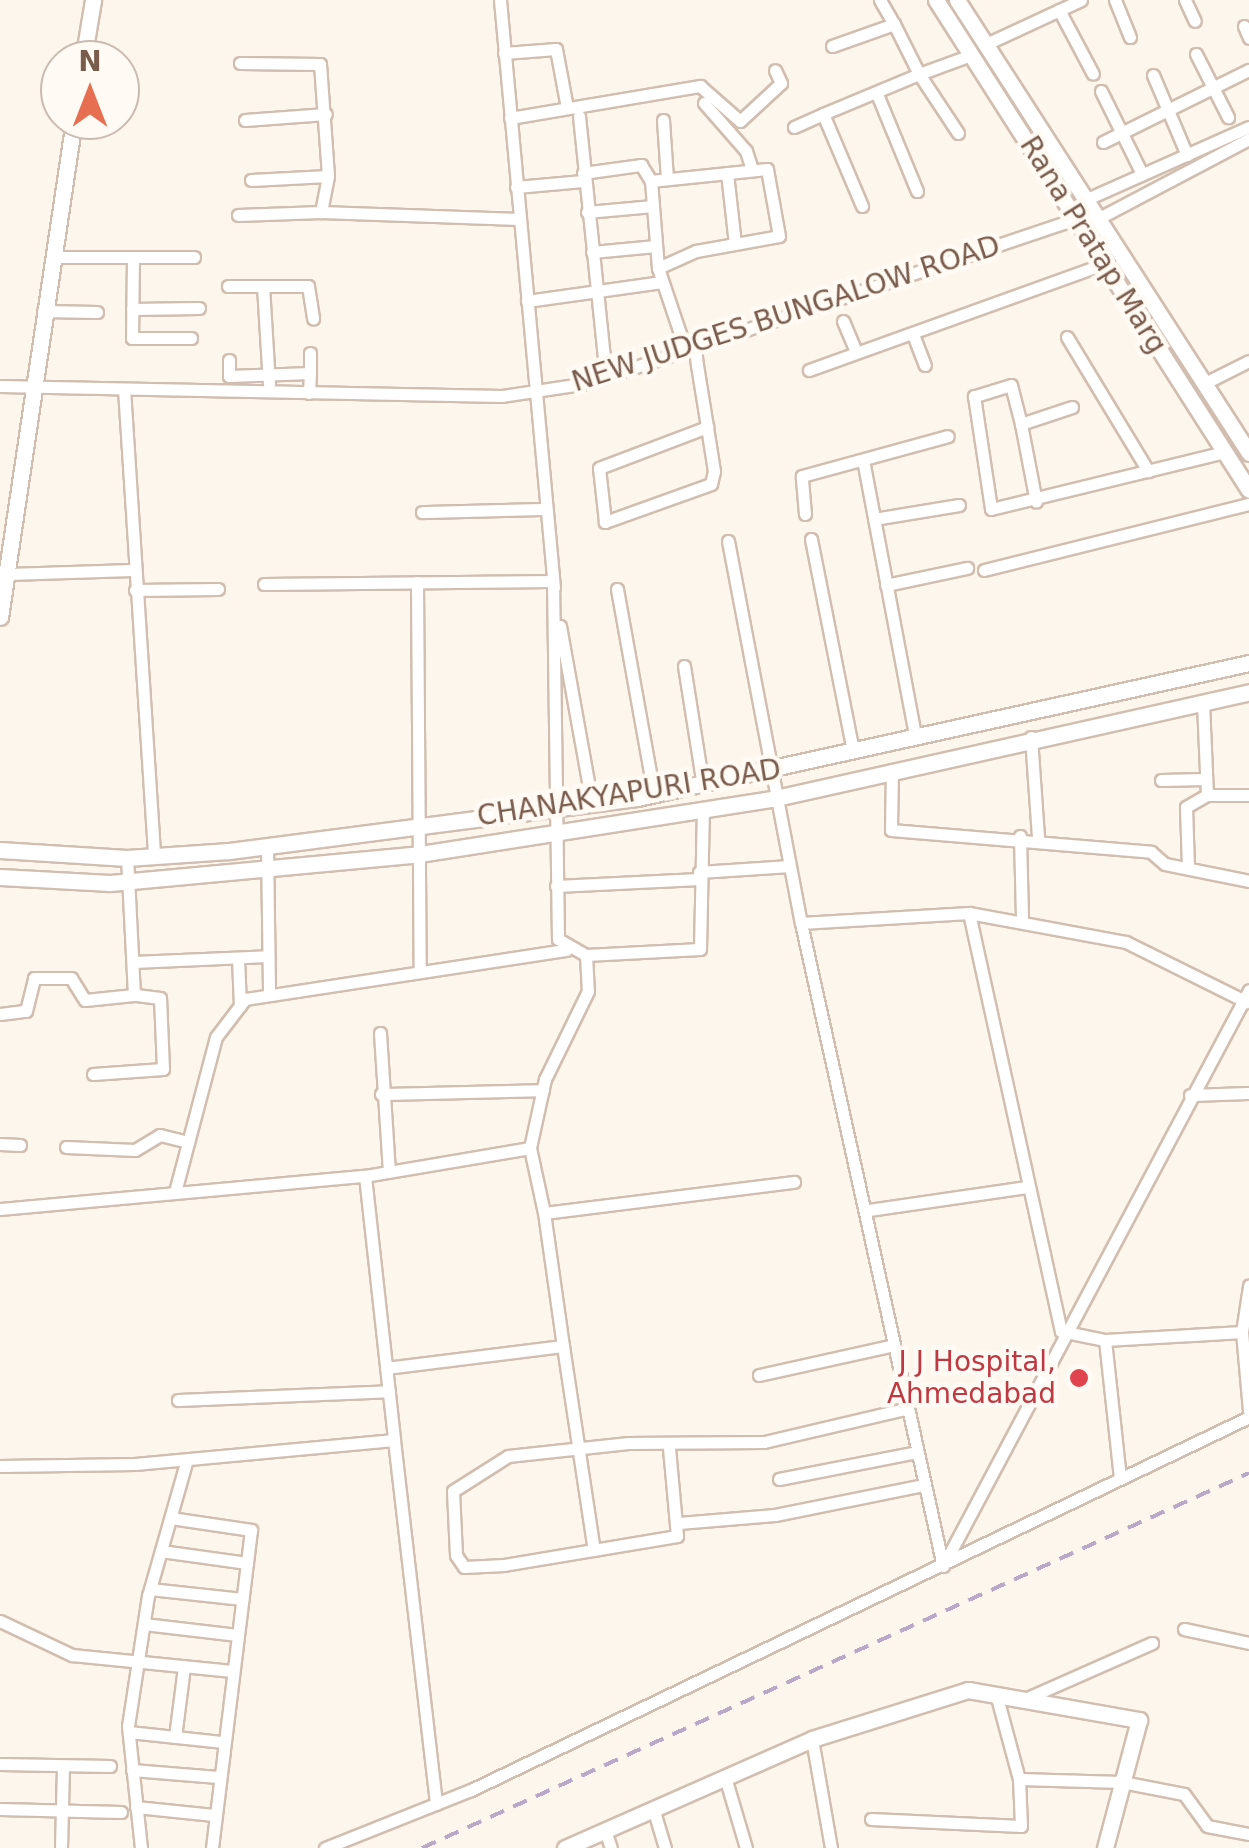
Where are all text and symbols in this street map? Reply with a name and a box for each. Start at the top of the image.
north arrow [40,40,140,140]
text: N [78,45,102,78]
street label: Rana Pratap Marg [1013,130,1173,360]
street label: NEW JUDGES BUNGALOW ROAD [568,229,1004,399]
street label: CHANAKYAPURI ROAD [475,752,783,834]
place label: J J Hospital, Ahmedabad [887,1345,1056,1411]
marker: J J Hospital, Ahmedabad [1066,1365,1092,1391]

